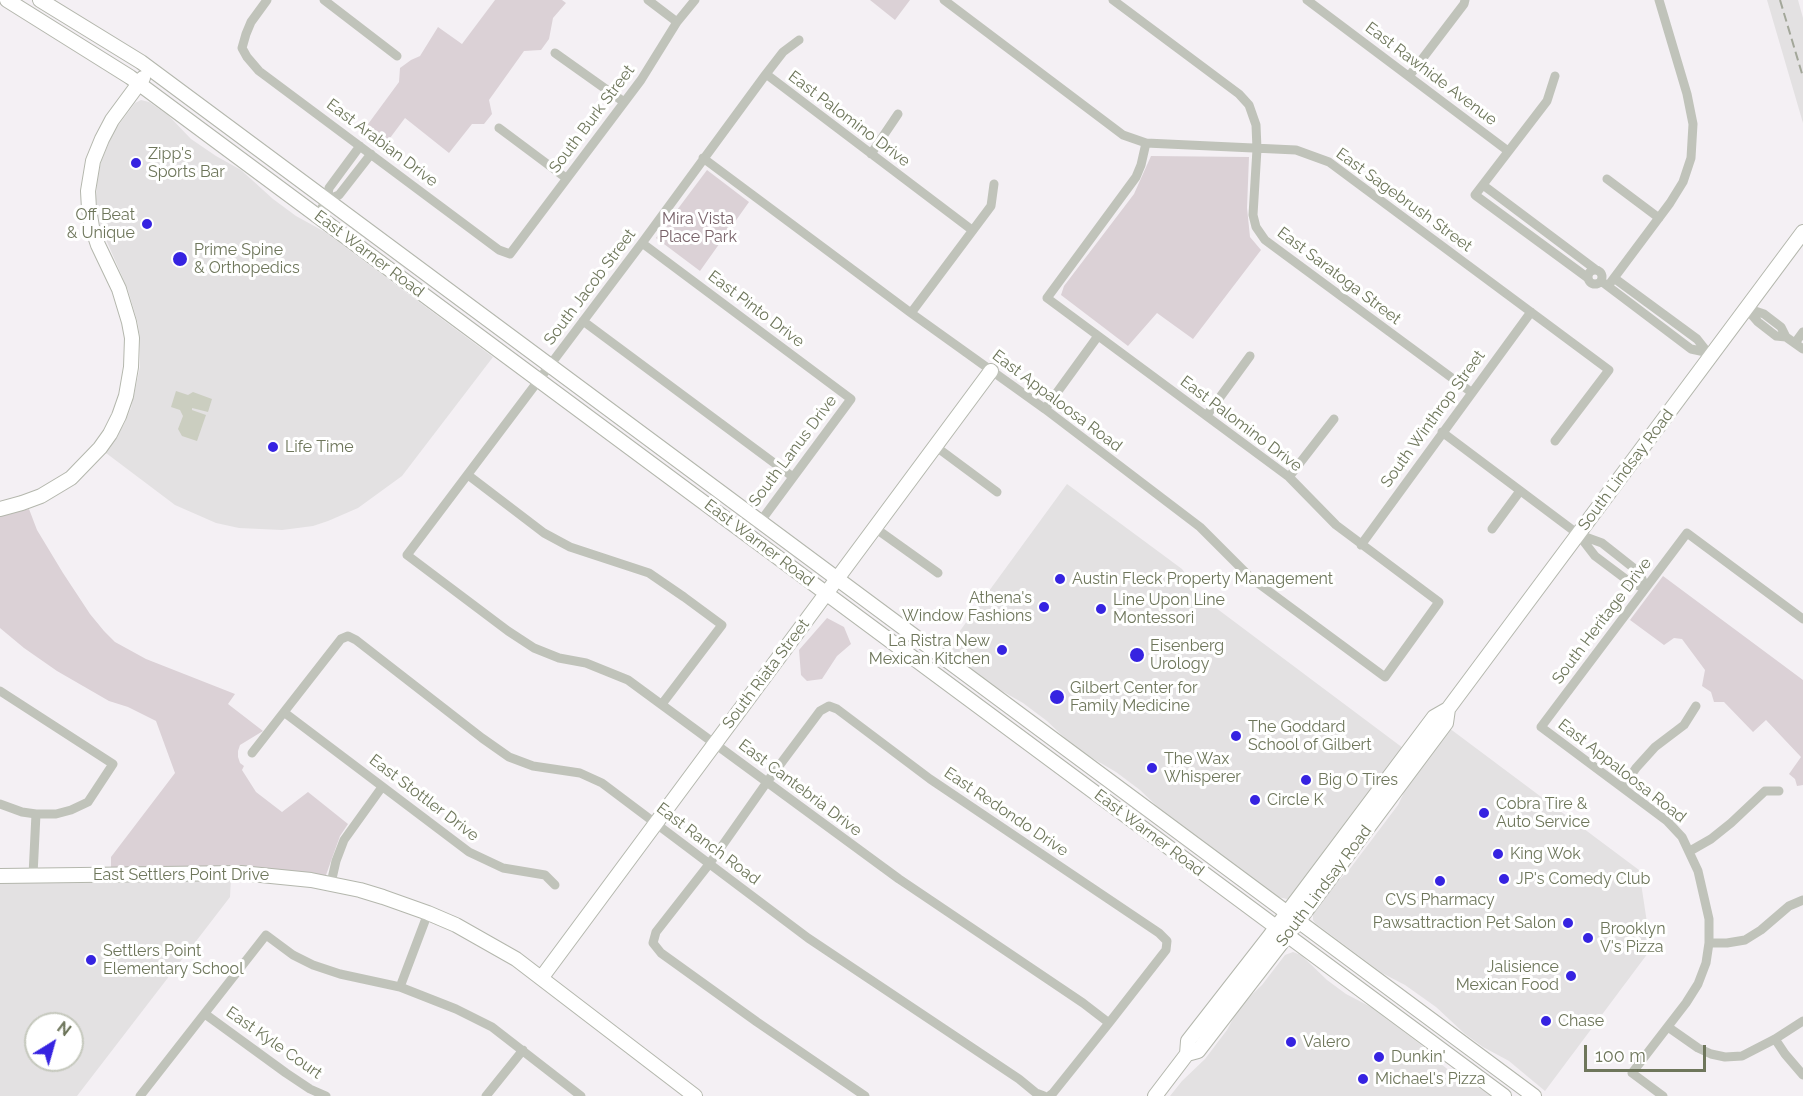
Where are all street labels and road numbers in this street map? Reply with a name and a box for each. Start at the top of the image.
street label: East Rawhide Avenue [1361,18,1501,130]
street label: South Burk Street [545,61,639,177]
street label: East Palomino Drive [784,67,914,171]
street label: East Arabian Drive [323,95,441,191]
street label: East Sagebrush Street [1332,144,1476,256]
street label: East Warner Road [310,206,428,302]
street label: East Saratoga Street [1273,223,1405,329]
street label: South Jacob Street [540,225,640,349]
street label: East Pinto Drive [704,267,808,351]
street label: East Appaloosa Road [988,346,1126,456]
street label: South Winthrop Street [1377,347,1489,491]
street label: East Palomino Drive [1176,372,1306,476]
street label: South Lanus Drive [745,392,841,510]
street label: South Lindsay Road [1574,406,1678,534]
street label: East Warner Road [700,495,818,591]
street label: South Heritage Drive [1548,554,1656,688]
street label: South Riata Street [718,615,814,733]
street label: East Appaloosa Road [1554,715,1690,827]
street label: East Cantebria Drive [735,735,865,841]
street label: East Stottler Drive [365,751,483,845]
street label: East Redondo Drive [940,763,1072,861]
street label: East Warner Road [1090,785,1208,881]
street label: East Ranch Road [652,799,764,889]
street label: South Lindsay Road [1272,822,1376,950]
street label: East Settlers Point Drive [93,865,269,885]
street label: East Kyle Court [222,1003,326,1083]

